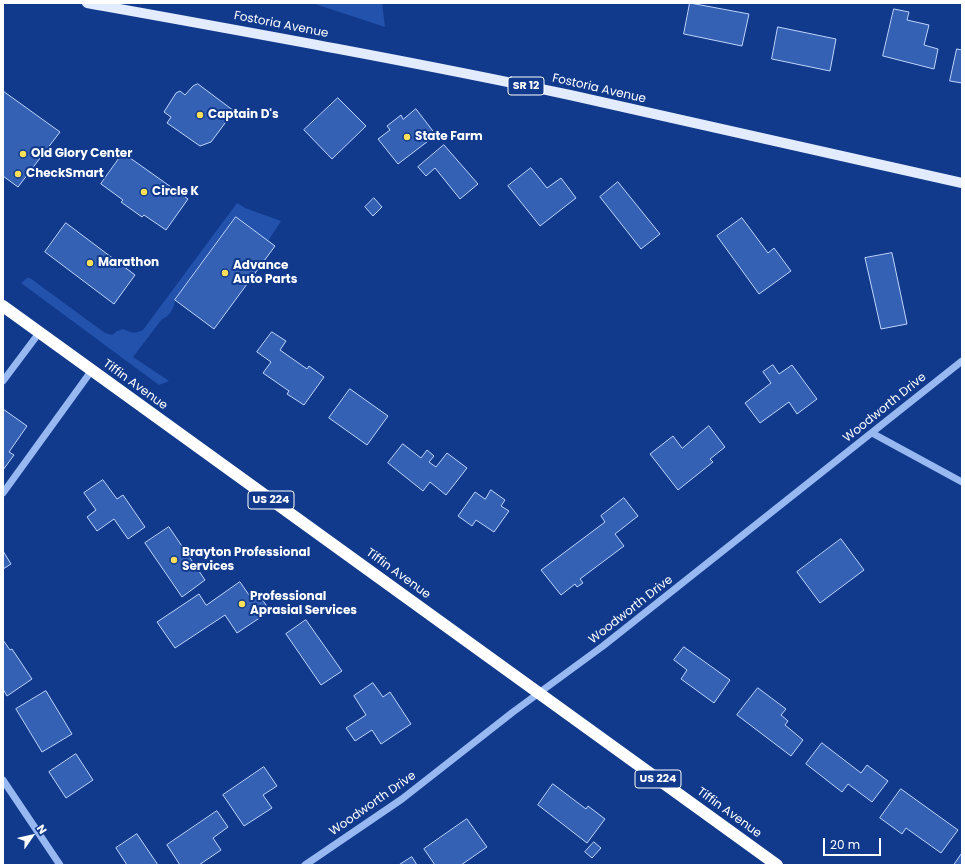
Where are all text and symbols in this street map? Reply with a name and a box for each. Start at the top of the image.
street label: Fostoria Avenue [233,9,329,41]
street label: Fostoria Avenue [551,71,647,107]
road number: SR 12 [508,77,544,95]
place label: Captain D's [208,108,279,122]
marker: Captain D's [195,110,205,120]
place label: State Farm [415,130,483,144]
marker: State Farm [402,132,412,142]
place label: Old Glory Center [31,147,132,161]
marker: Old Glory Center [18,149,28,159]
place label: CheckSmart [26,167,104,181]
marker: CheckSmart [13,169,23,179]
place label: Circle K [152,185,199,199]
marker: Circle K [139,187,149,197]
place label: Marathon [98,256,159,270]
marker: Marathon [85,258,95,268]
place label: Advance Auto Parts [233,259,297,287]
marker: Advance Auto Parts [220,268,230,278]
street label: Tiffin Avenue [100,357,170,413]
street label: Woodworth Drive [841,370,929,446]
road number: US 224 [248,491,294,509]
place label: Brayton Professional Services [182,546,310,574]
street label: Tiffin Avenue [363,546,433,602]
marker: Brayton Professional Services [169,555,179,565]
street label: Woodworth Drive [586,573,676,647]
place label: Professional Aprasial Services [250,590,357,618]
marker: Professional Aprasial Services [237,599,247,609]
street label: Woodworth Drive [327,769,419,839]
road number: US 224 [635,770,681,788]
street label: Tiffin Avenue [694,785,764,841]
north arrow [12,816,52,856]
text: N [33,821,51,837]
scale bar [825,830,883,856]
text: 20 m [830,836,860,853]

